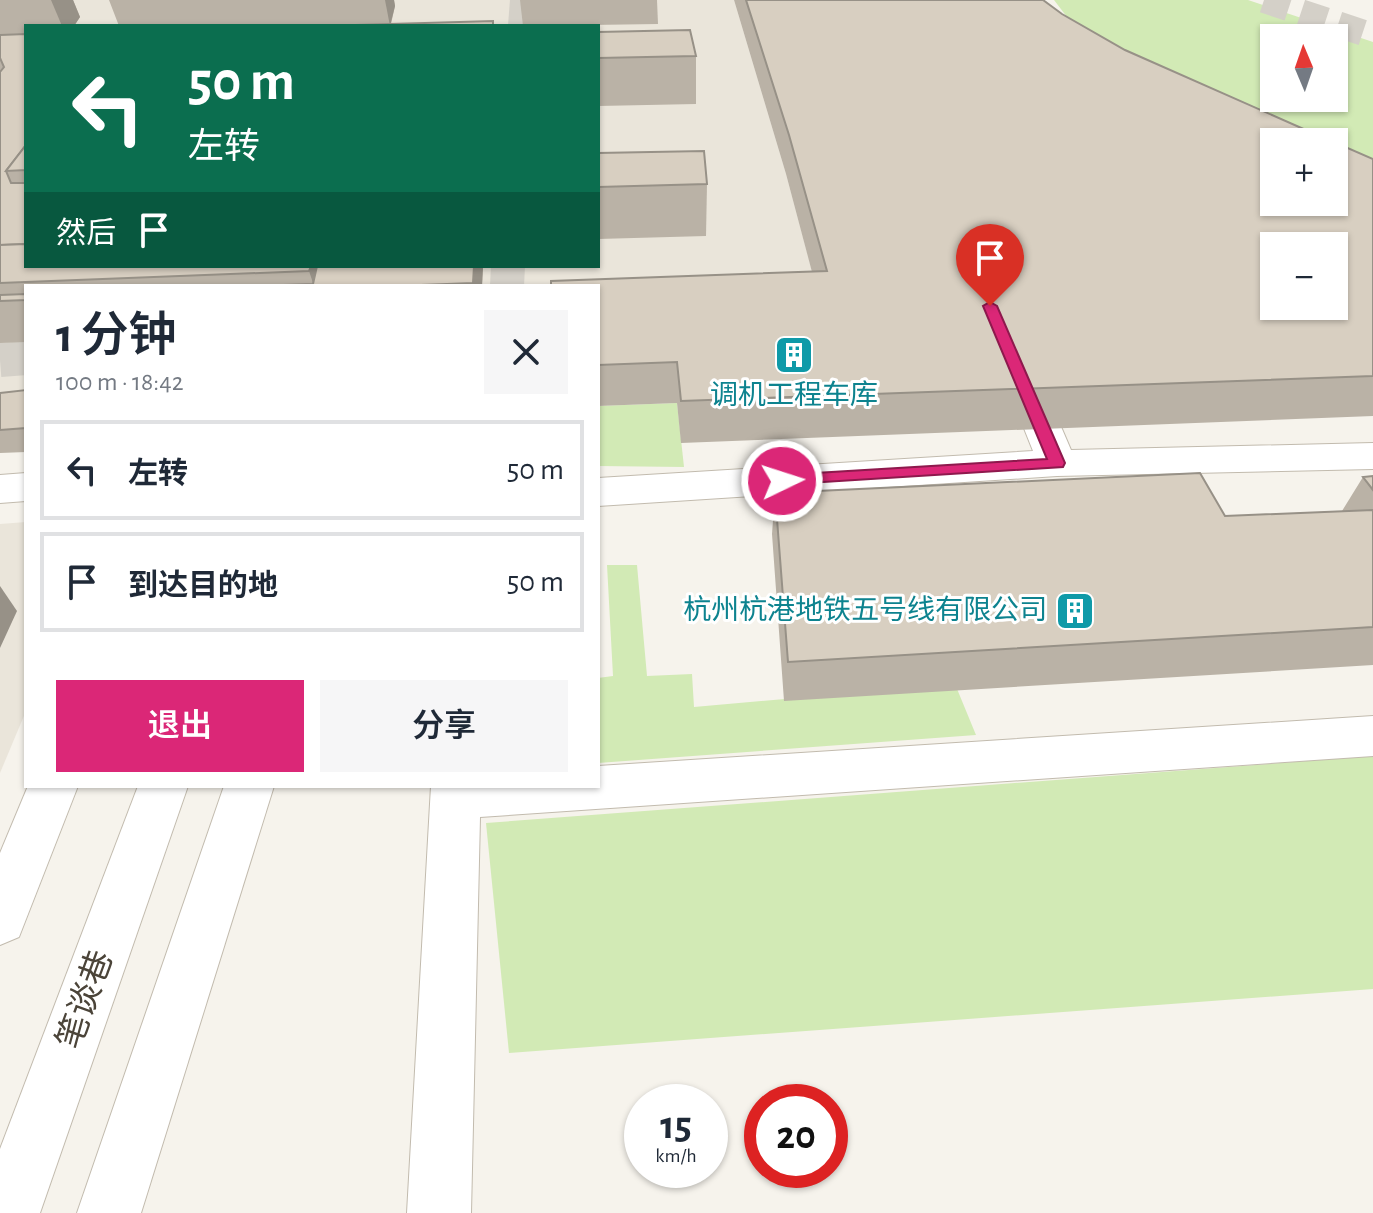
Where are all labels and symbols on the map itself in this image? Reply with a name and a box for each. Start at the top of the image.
north arrow [1260,24,1348,112]
pin [956,224,1024,306]
building icon: 调机工程车库 [773,334,815,376]
place label: 调机工程车库 [710,380,878,410]
position arrow [740,439,824,523]
building icon: 杭州杭港地铁五号线有限公司 [1054,590,1096,632]
place label: 杭州杭港地铁五号线有限公司 [683,595,1047,625]
street label: 笔谈巷 [51,946,119,1054]
speed limit sign: 20 [744,1084,848,1188]

